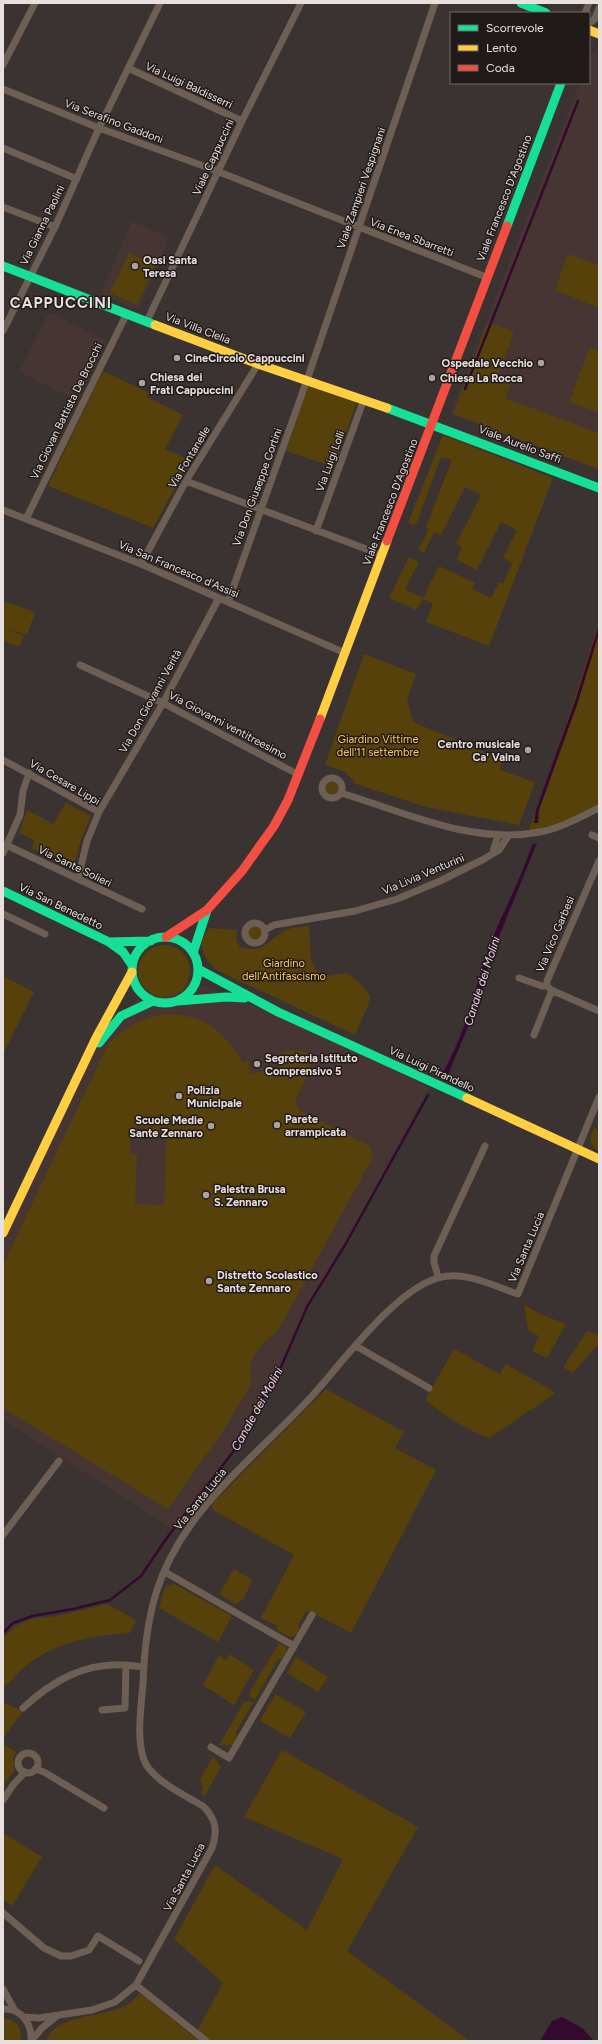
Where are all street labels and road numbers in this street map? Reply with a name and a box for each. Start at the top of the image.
street label: Via Luigi Baldisserri [143,60,234,111]
street label: Via Serafino Gaddoni [63,97,165,146]
street label: Viale Cappuccini [190,117,237,197]
street label: Viale Zampieri Vespignani [335,126,388,250]
street label: Viale Francesco D'Agostino [474,133,535,263]
street label: Via Gianna Paolini [17,183,67,267]
street label: Via Enea Sbarretti [368,216,456,259]
street label: Via Villa Clelia [163,310,232,347]
street label: Via Giovan Battista De Brocchi [28,341,105,482]
street label: Viale Aurelio Saffi [477,423,563,466]
street label: Via Fontanelle [166,424,213,490]
street label: Via Don Giuseppe Cortini [230,426,285,548]
street label: Via Luigi Lolli [313,429,348,494]
street label: Viale Francesco D'Agostino [360,437,421,567]
street label: Via San Francesco d'Assisi [117,538,241,601]
street label: Via Don Giovanni Verità [117,647,184,755]
street label: Via Giovanni ventitreesimo [166,689,289,762]
street label: Via Cesare Lippi [27,757,102,808]
street label: Via Sante Solieri [36,843,114,890]
street label: Via Livia Venturini [380,851,466,898]
street label: Via San Benedetto [17,881,105,932]
street label: Via Vico Garbesi [534,894,577,974]
street label: Via Luigi Pirandello [387,1044,477,1095]
street label: Via Santa Lucia [506,1210,547,1284]
street label: Via Santa Lucia [172,1466,229,1533]
street label: Via Santa Lucia [161,1841,208,1914]

